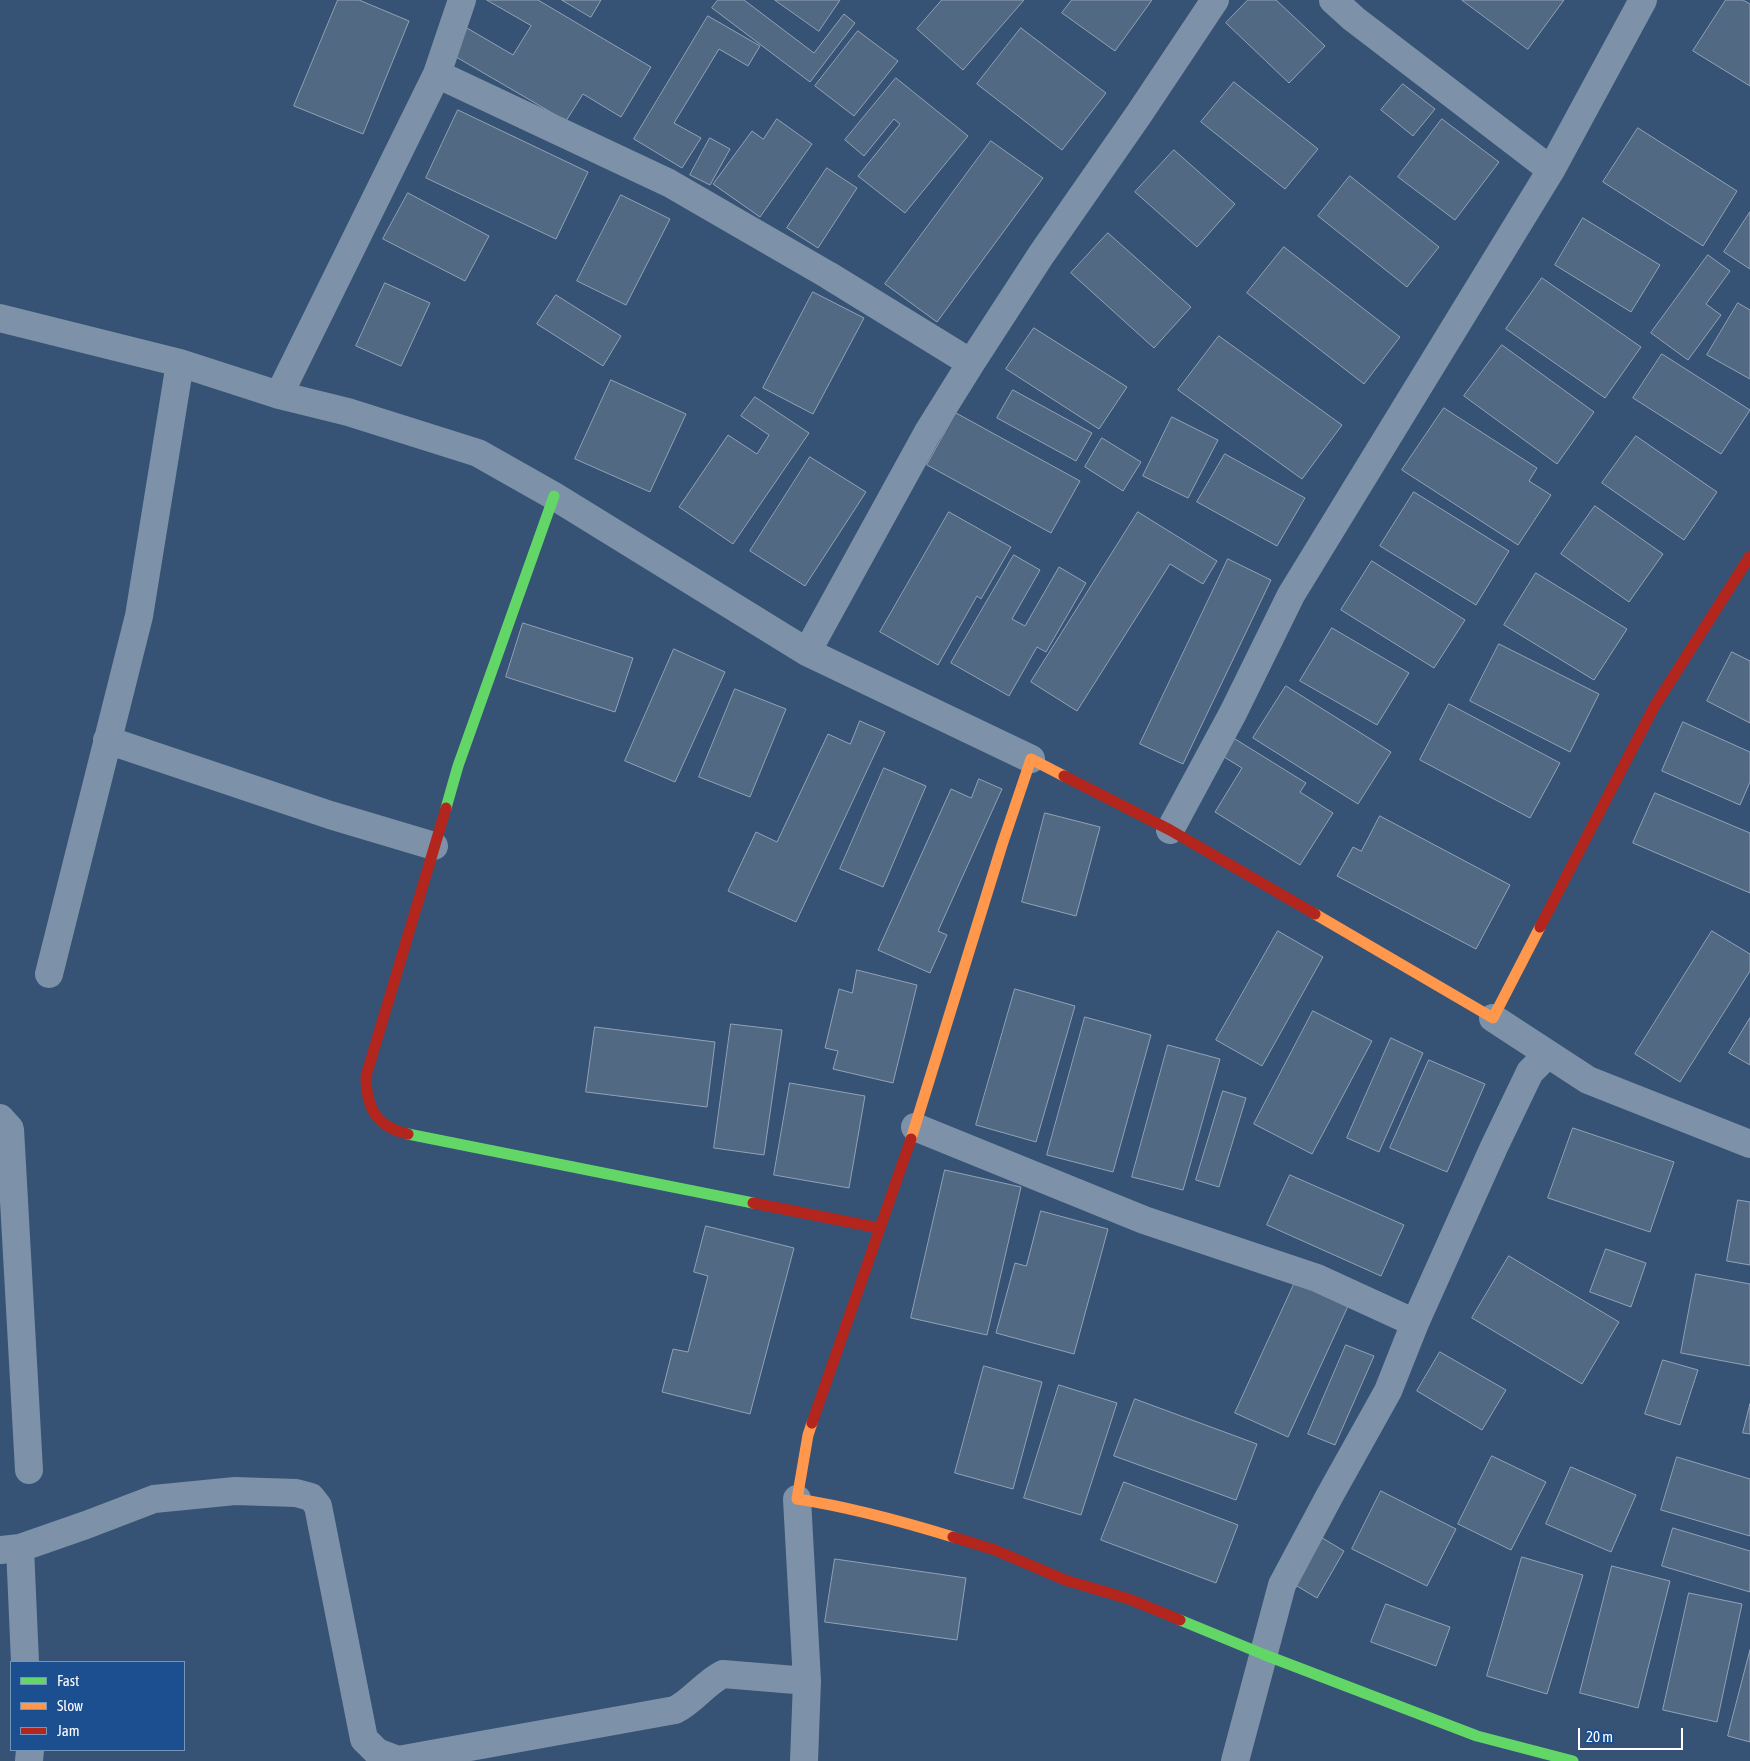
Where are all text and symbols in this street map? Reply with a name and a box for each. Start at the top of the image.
legend [10,1661,185,1751]
text: Fast [57,1672,79,1689]
text: Slow [57,1697,83,1714]
scale bar [1580,1718,1685,1750]
text: Jam [57,1722,80,1739]
text: 20 m [1586,1728,1613,1745]

